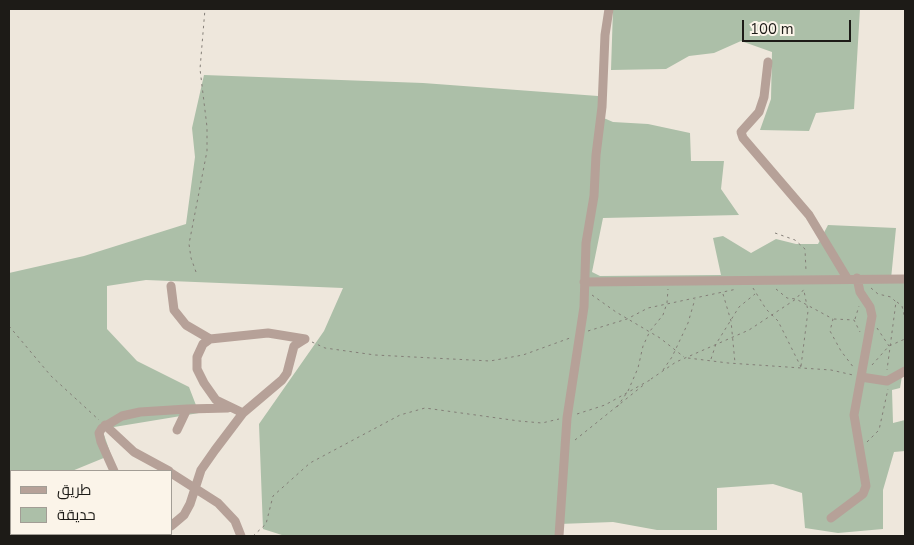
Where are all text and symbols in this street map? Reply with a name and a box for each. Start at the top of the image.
scale bar [744,10,853,42]
text: 100 m [750,19,794,39]
legend [10,470,172,535]
text: طريق [57,480,91,500]
text: حديقة [57,505,96,525]

